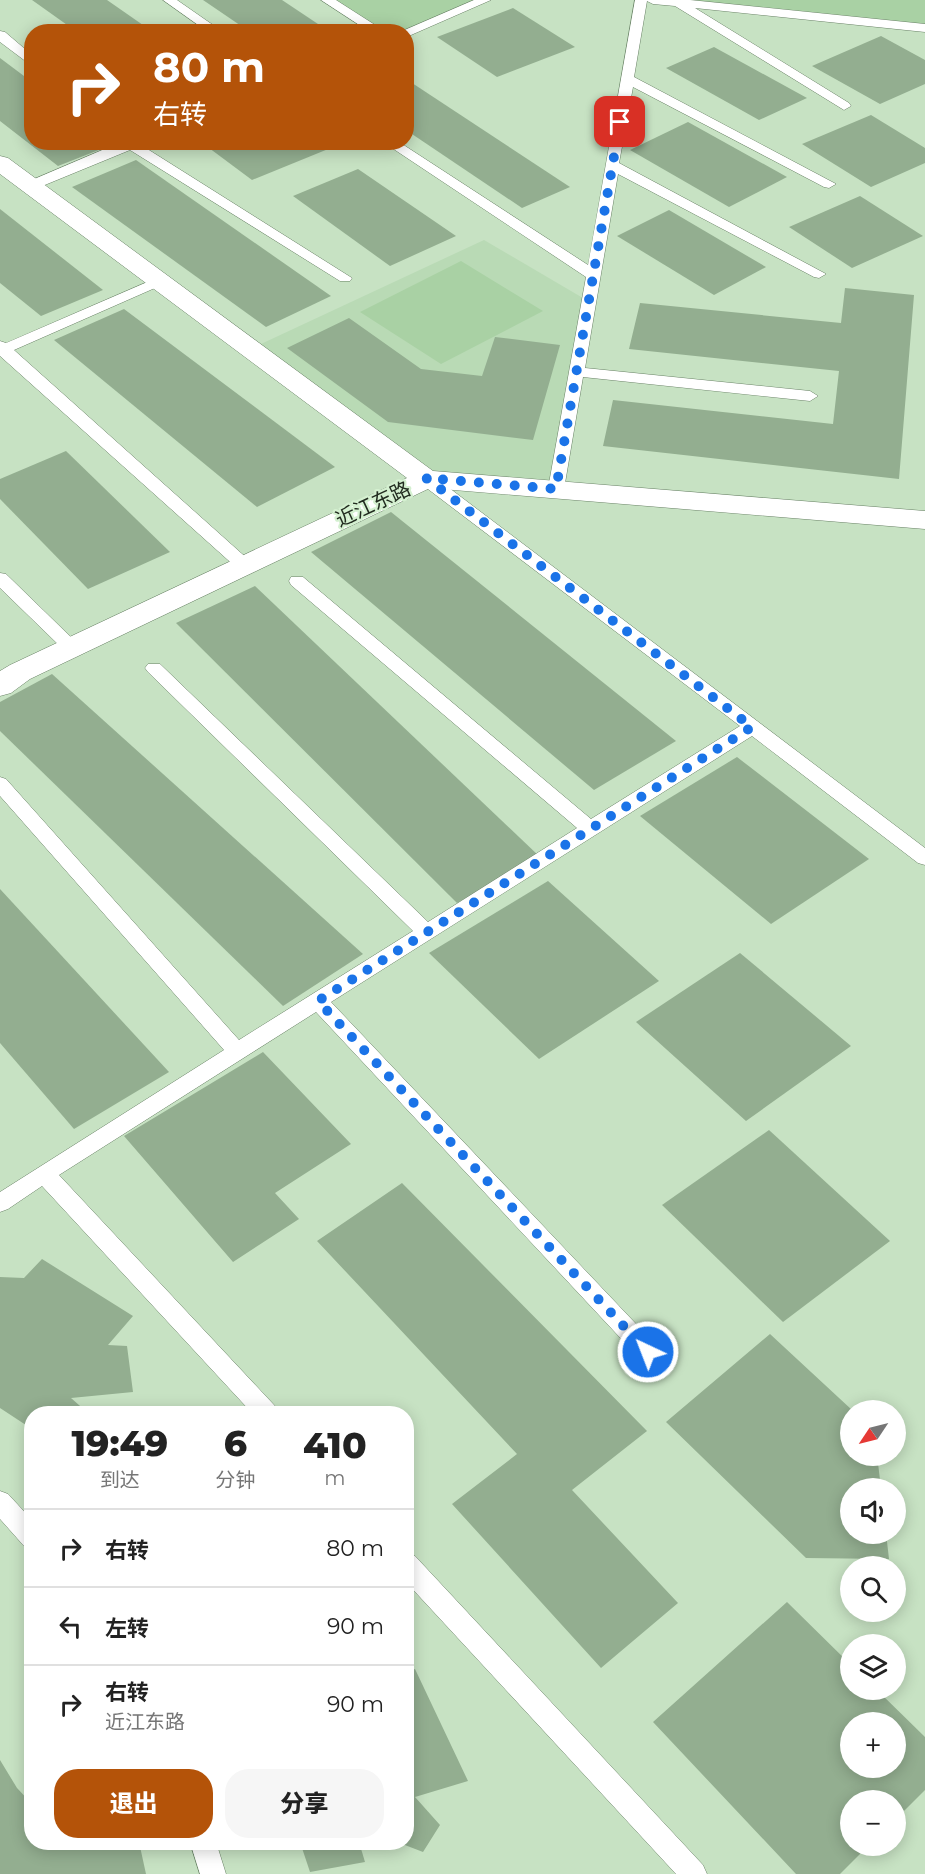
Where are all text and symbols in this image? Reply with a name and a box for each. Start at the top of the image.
text: 80 m [153,41,265,93]
icon: right [54,48,132,126]
pin [594,96,645,147]
text: 右转 [153,98,207,131]
icon: arrive [603,105,636,138]
street label: 近江东路 [332,476,414,532]
position arrow [616,1320,680,1384]
north arrow [840,1400,906,1466]
map controls [840,1400,906,1856]
text: 19:49 [71,1421,168,1465]
text: 6 [224,1421,247,1465]
text: 410 [303,1423,367,1467]
text: m [324,1466,345,1490]
text: 到达 [100,1468,140,1492]
text: 分钟 [216,1468,256,1492]
button: sound [840,1478,906,1544]
icon: right [54,1532,87,1565]
text: 80 m [326,1535,384,1562]
text: 右转 [105,1537,149,1564]
button: search [840,1556,906,1622]
icon: left [54,1610,87,1643]
text: 90 m [327,1613,384,1640]
text: 左转 [105,1615,149,1642]
button: layers [840,1634,906,1700]
text: 右转 [105,1679,149,1706]
icon: right [54,1688,87,1721]
text: 90 m [327,1691,384,1718]
text: 近江东路 [105,1710,185,1734]
button: + [840,1712,906,1778]
button: 退出 [54,1769,213,1838]
button: 分享 [225,1769,384,1838]
button: − [840,1790,906,1856]

